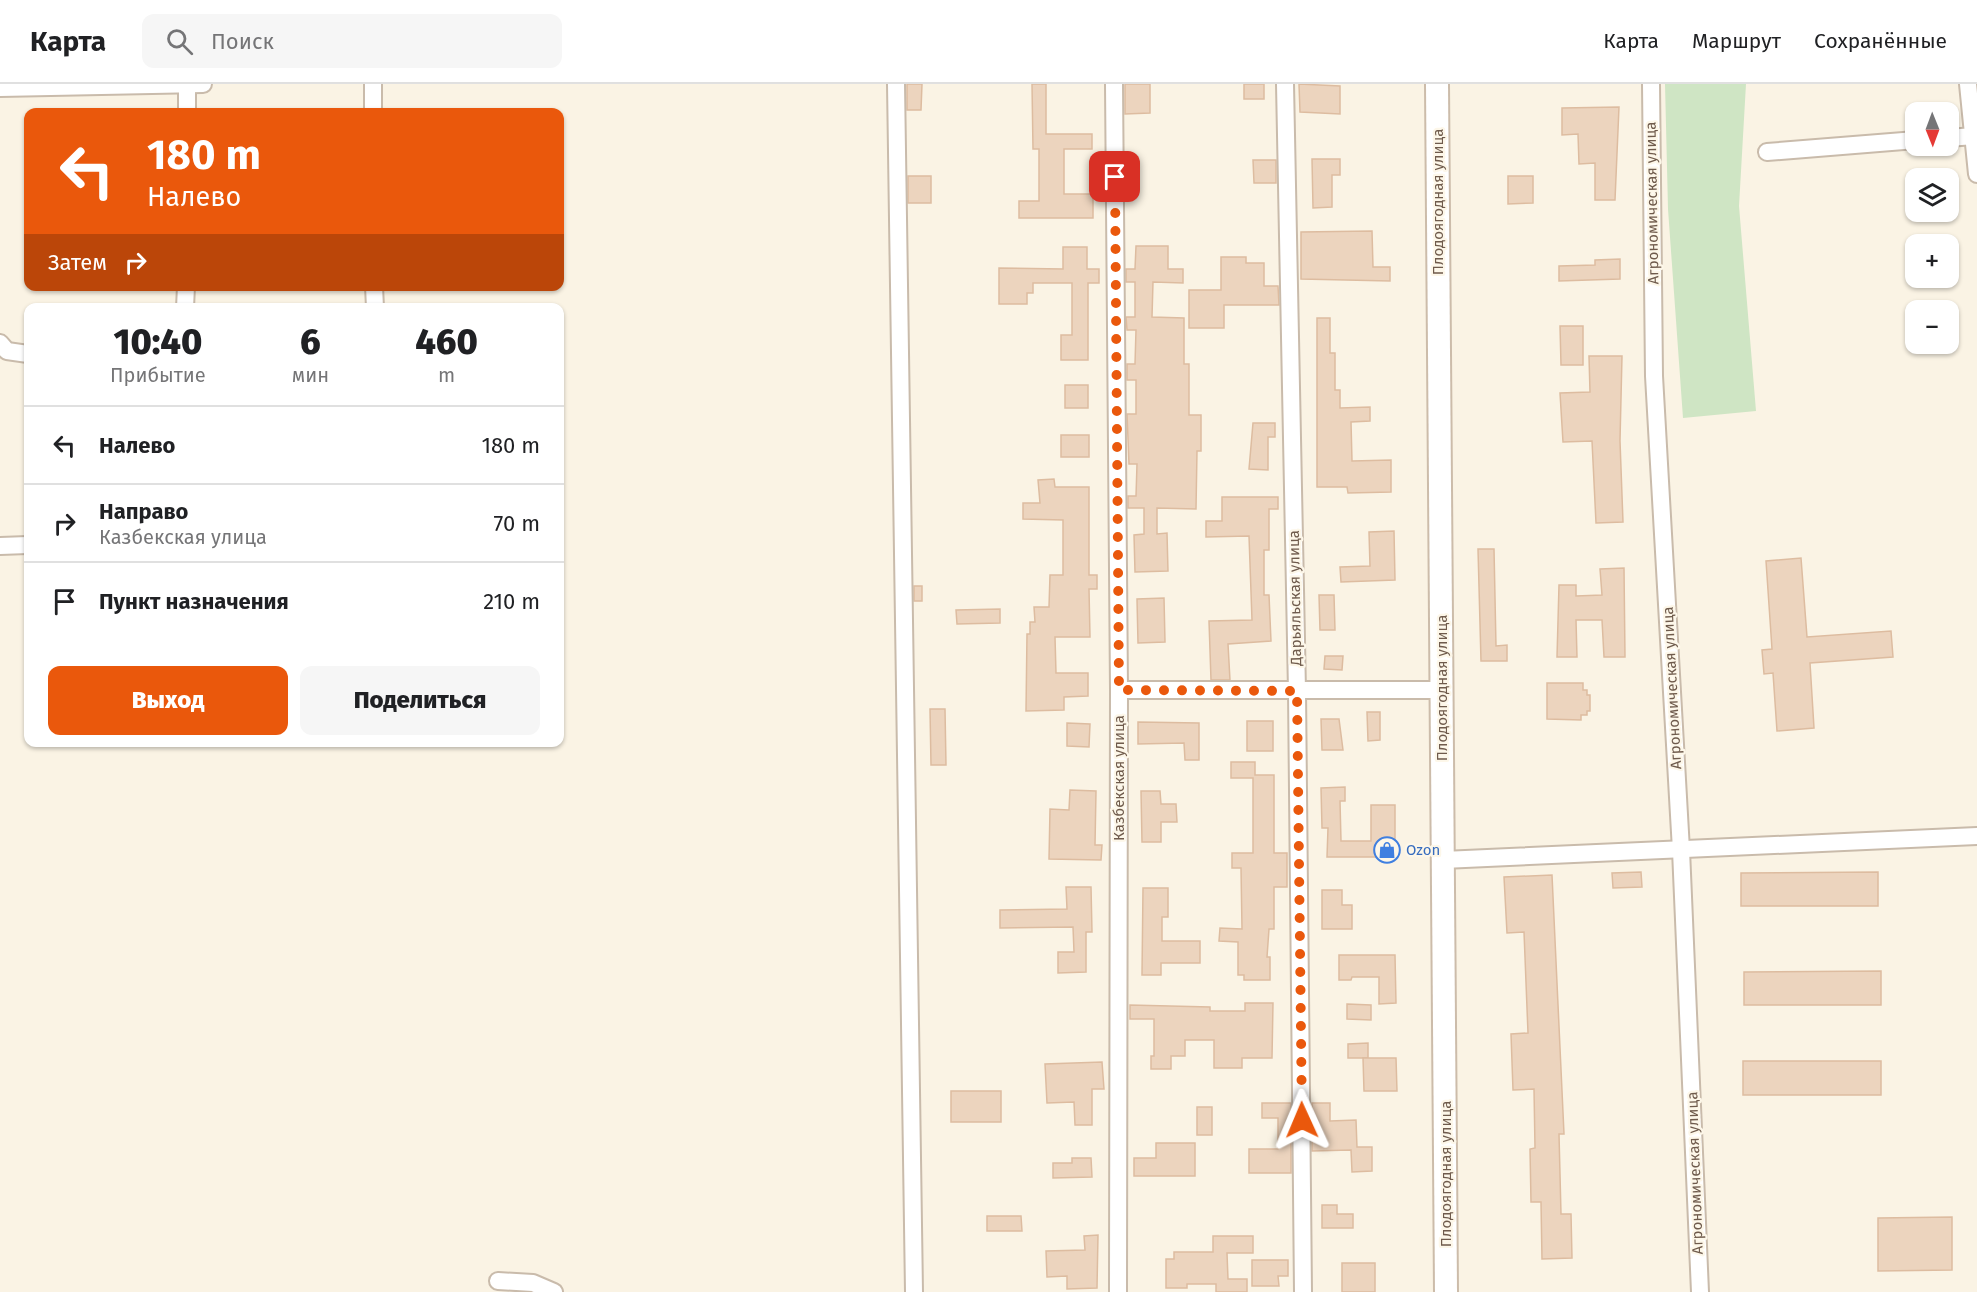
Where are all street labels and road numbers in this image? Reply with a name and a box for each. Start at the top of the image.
street label: Агрономическая улица [1642,121,1662,285]
street label: Плодоягодная улица [1429,129,1447,275]
street label: Дарьяльская улица [1285,530,1305,667]
street label: Агрономическая улица [1659,606,1685,770]
street label: Плодоягодная улица [1433,615,1451,761]
street label: Казбекская улица [1110,715,1128,841]
street label: Агрономическая улица [1683,1091,1707,1255]
street label: Плодоягодная улица [1437,1101,1455,1247]

